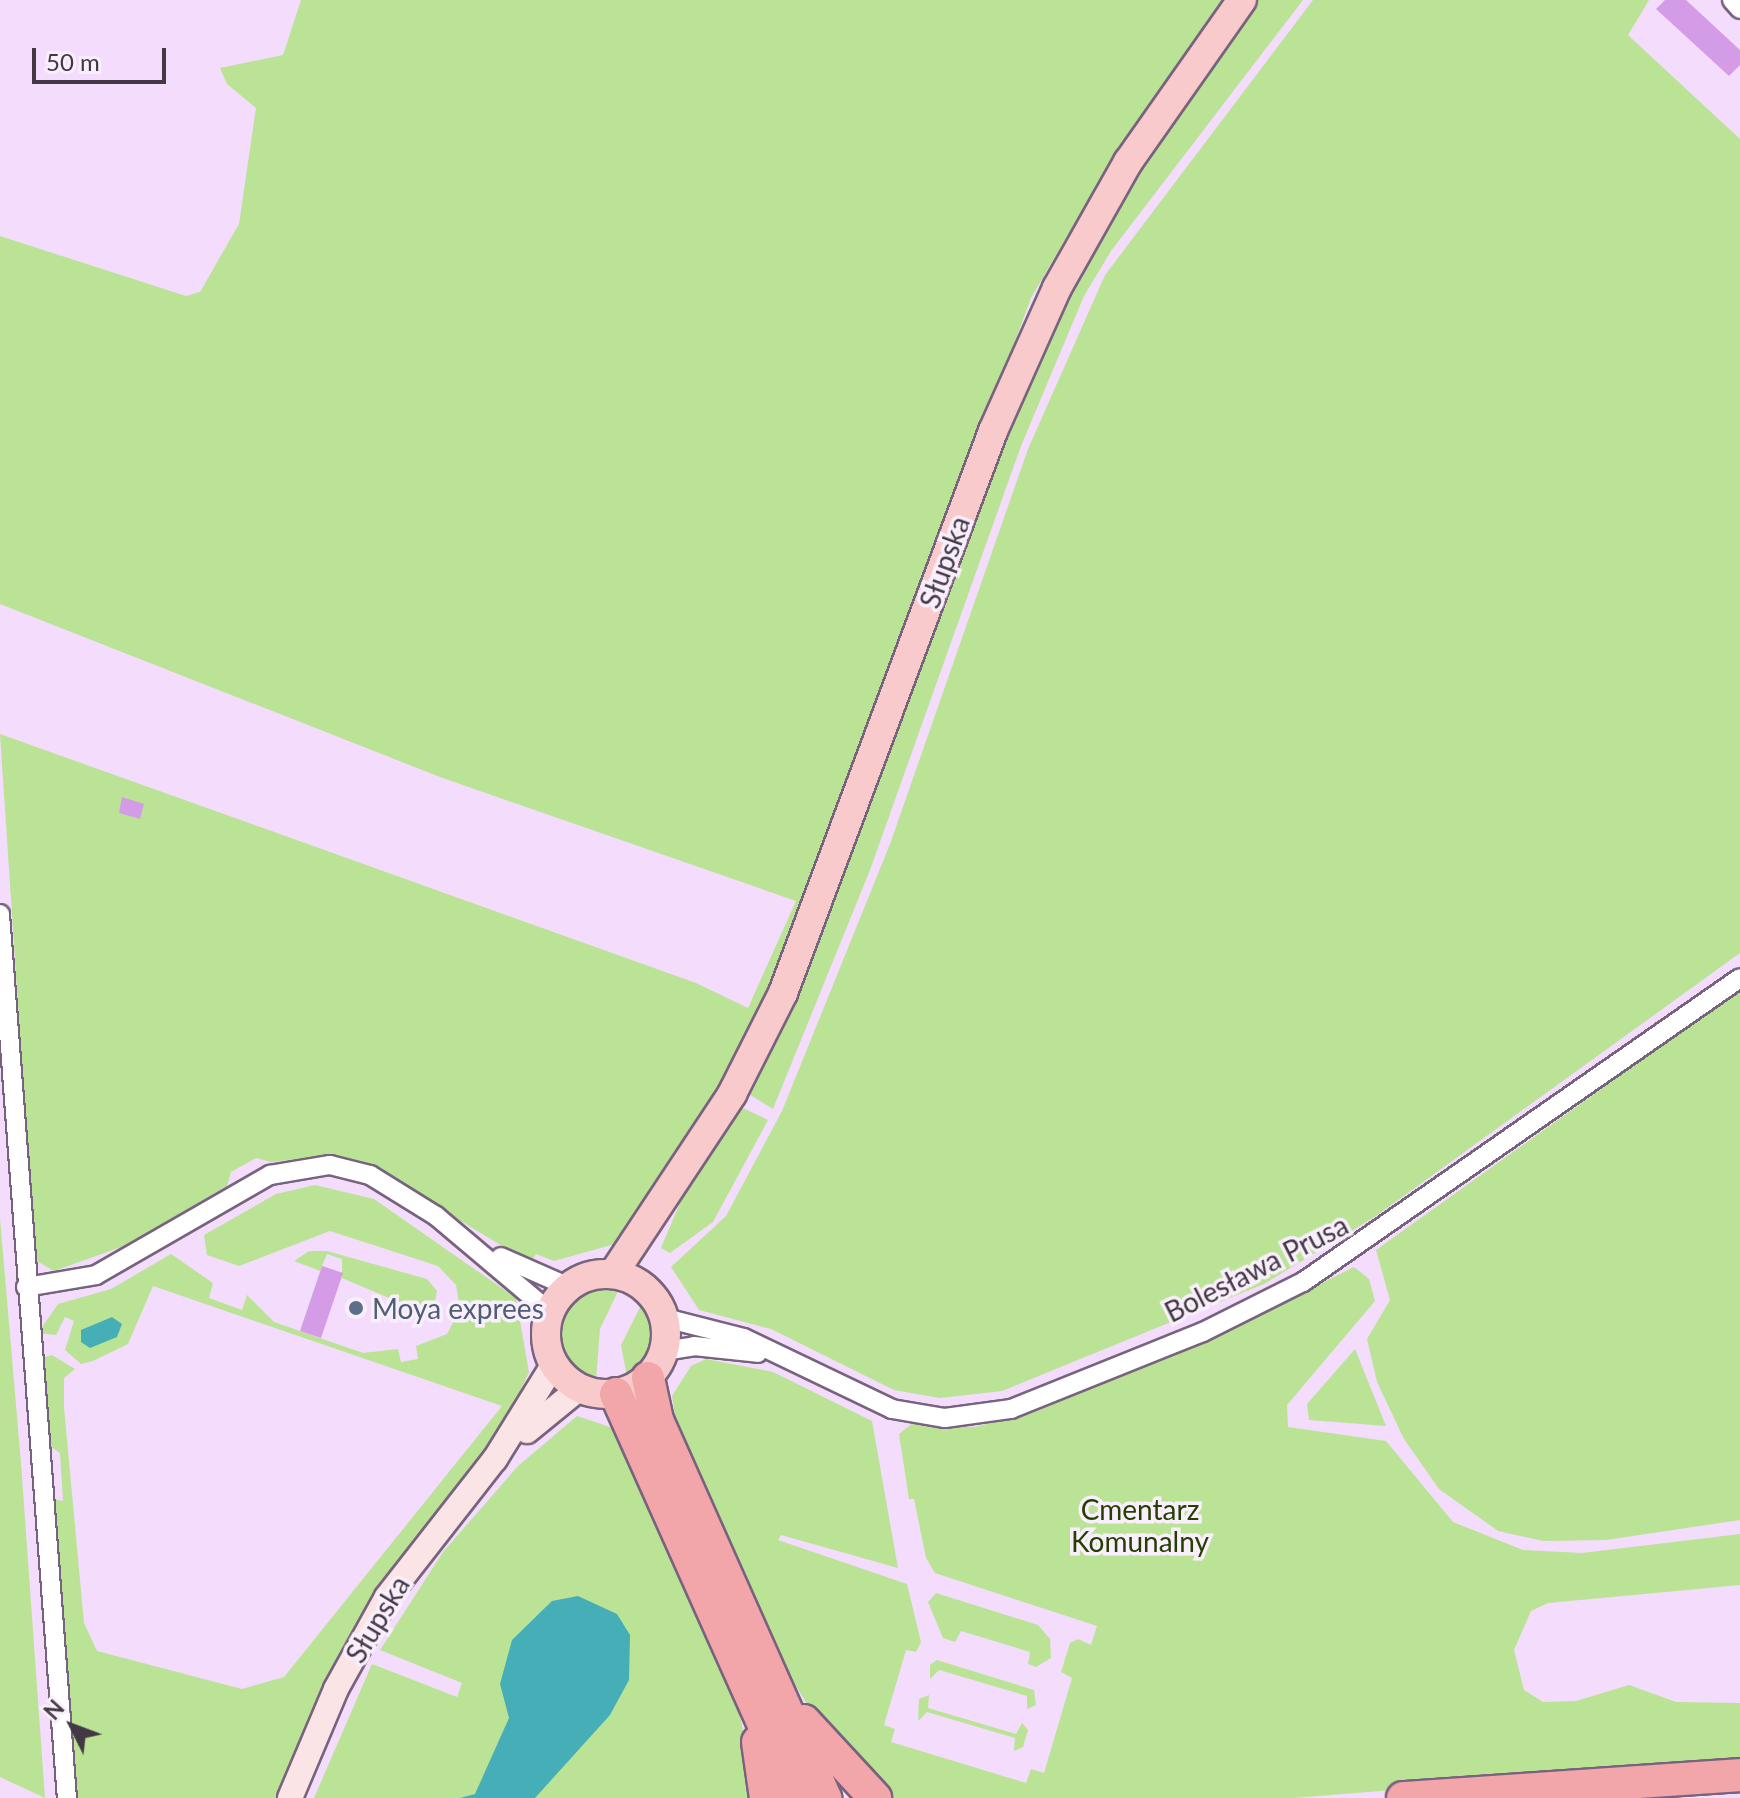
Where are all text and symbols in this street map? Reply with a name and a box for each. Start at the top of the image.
scale bar [36,32,170,82]
text: 50 m [46,47,100,76]
street label: Słupska [912,512,976,612]
street label: Bolesława Prusa [1159,1207,1353,1329]
place label: Moya exprees [372,1291,544,1325]
marker: Moya exprees [347,1299,365,1317]
park label: Cmentarz Komunalny [1071,1492,1209,1558]
street label: Słupska [338,1570,416,1668]
north arrow [32,1686,112,1766]
text: N [38,1694,69,1725]

